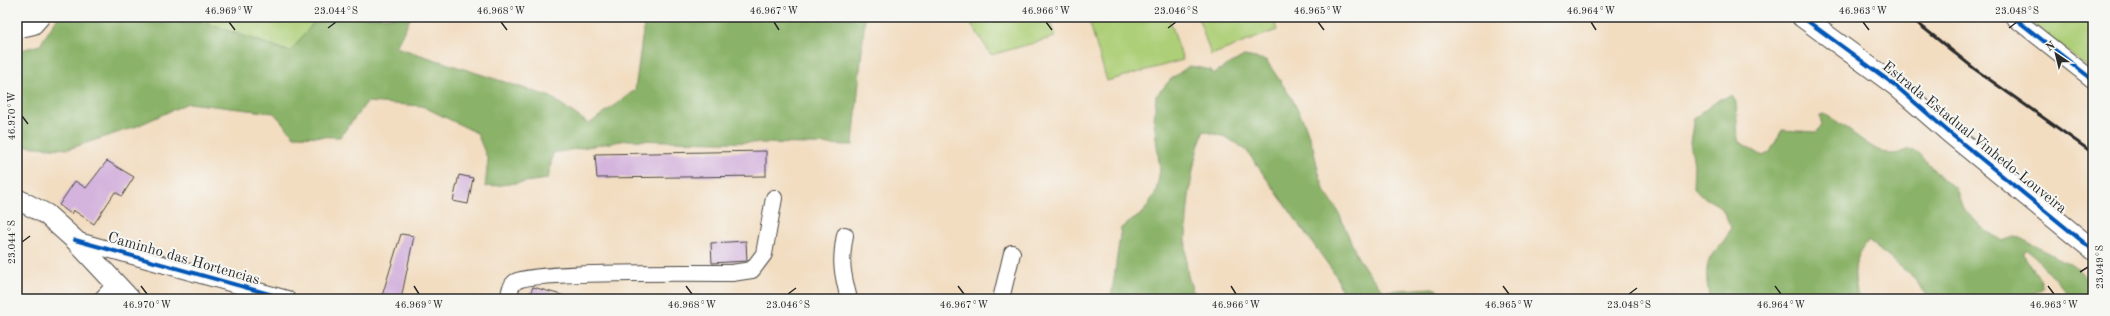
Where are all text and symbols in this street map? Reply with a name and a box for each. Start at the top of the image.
text: 46.969°W [205,6,253,16]
text: 23.044°S [314,6,358,16]
text: 46.968°W [477,6,525,16]
text: 46.967°W [750,6,798,16]
text: 46.966°W [1022,6,1070,16]
text: 23.046°S [1154,6,1198,16]
text: 46.965°W [1294,6,1342,16]
text: 46.964°W [1567,6,1615,16]
text: 46.963°W [1839,6,1887,16]
text: 23.048°S [1995,6,2039,16]
north arrow [2036,34,2076,74]
text: N [2045,40,2058,54]
street label: Estrada Estadual Vinhedo-Louveira [1879,59,2070,217]
text: 46.970°W [7,92,17,140]
text: 23.044°S [7,220,17,264]
street label: Caminho das Hortencias [106,231,261,288]
text: 23.049°S [2095,245,2105,289]
text: 46.970°W [123,300,171,310]
text: 46.969°W [395,300,443,310]
text: 46.968°W [668,300,716,310]
text: 23.046°S [766,300,810,310]
text: 46.967°W [940,300,988,310]
text: 46.966°W [1212,300,1260,310]
text: 46.965°W [1485,300,1533,310]
text: 23.048°S [1607,300,1651,310]
text: 46.964°W [1757,300,1805,310]
text: 46.963°W [2030,300,2078,310]

